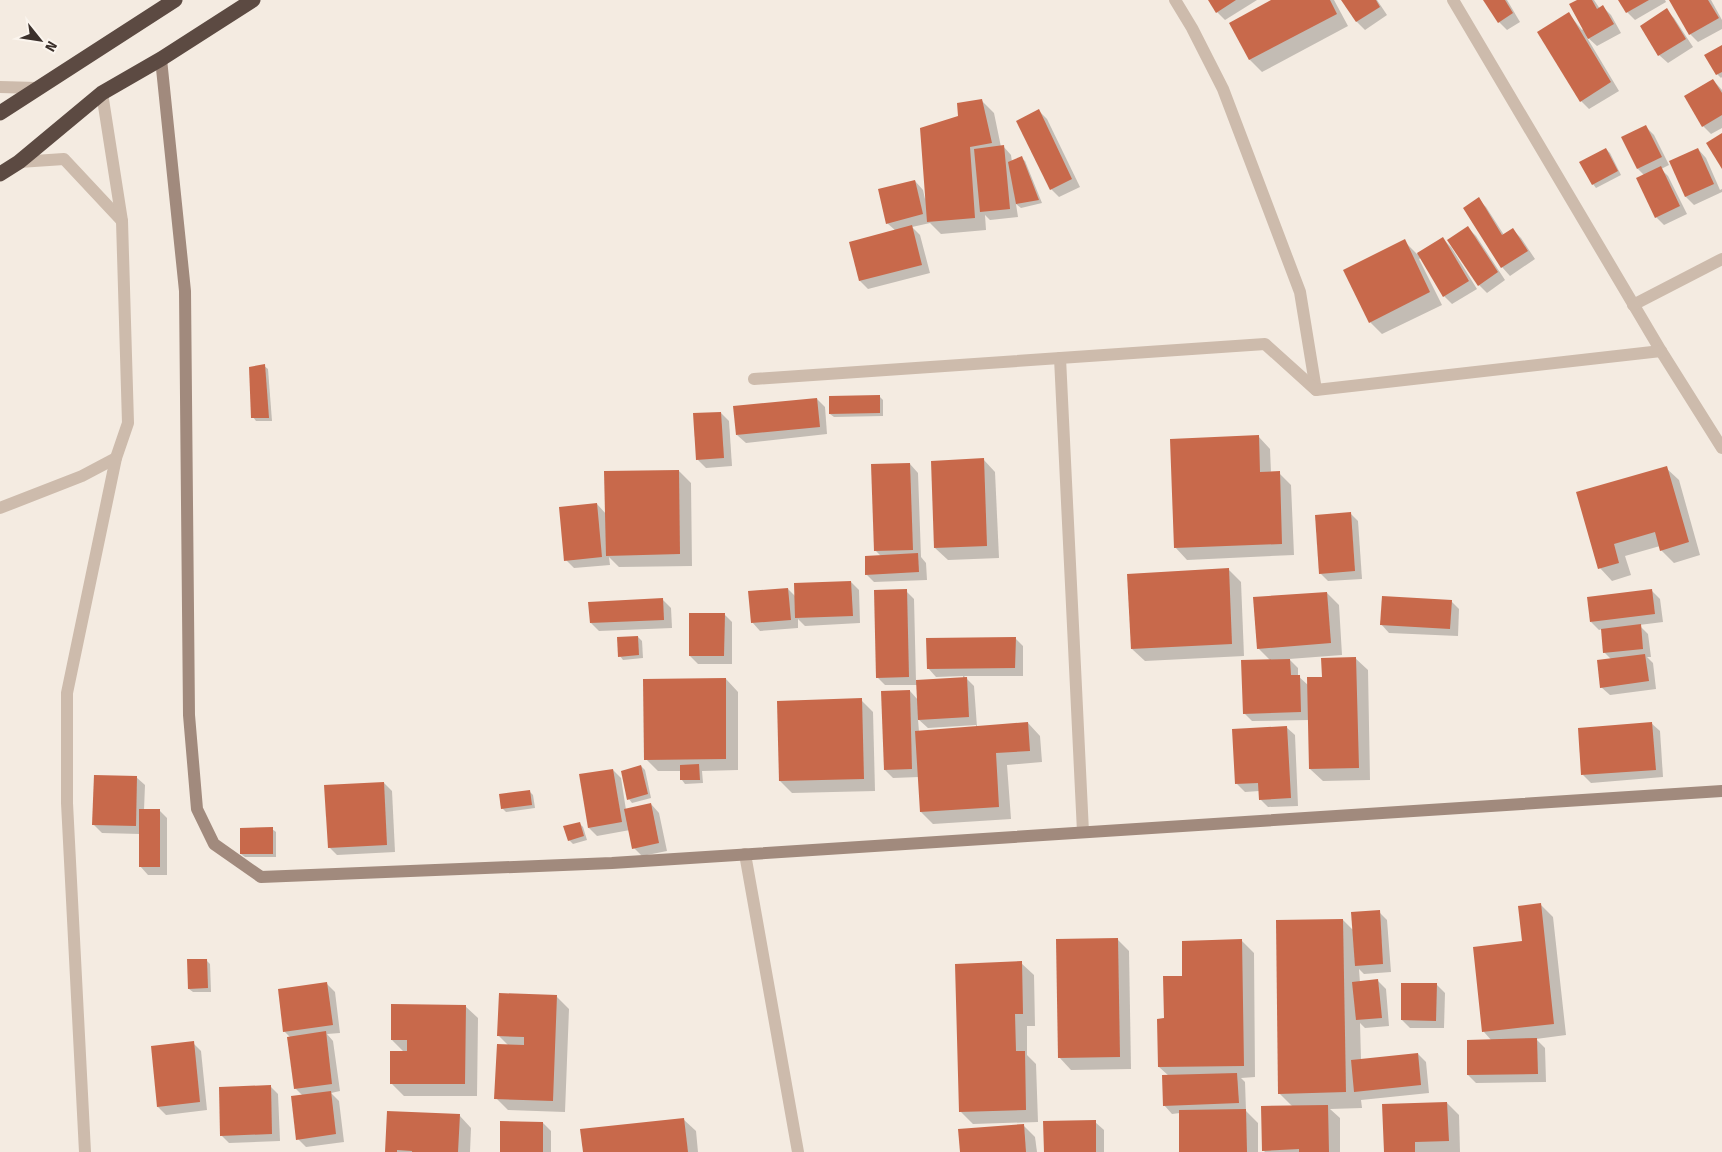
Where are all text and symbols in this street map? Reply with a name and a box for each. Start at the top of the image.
north arrow [15,15,65,65]
text: N [41,38,61,55]

